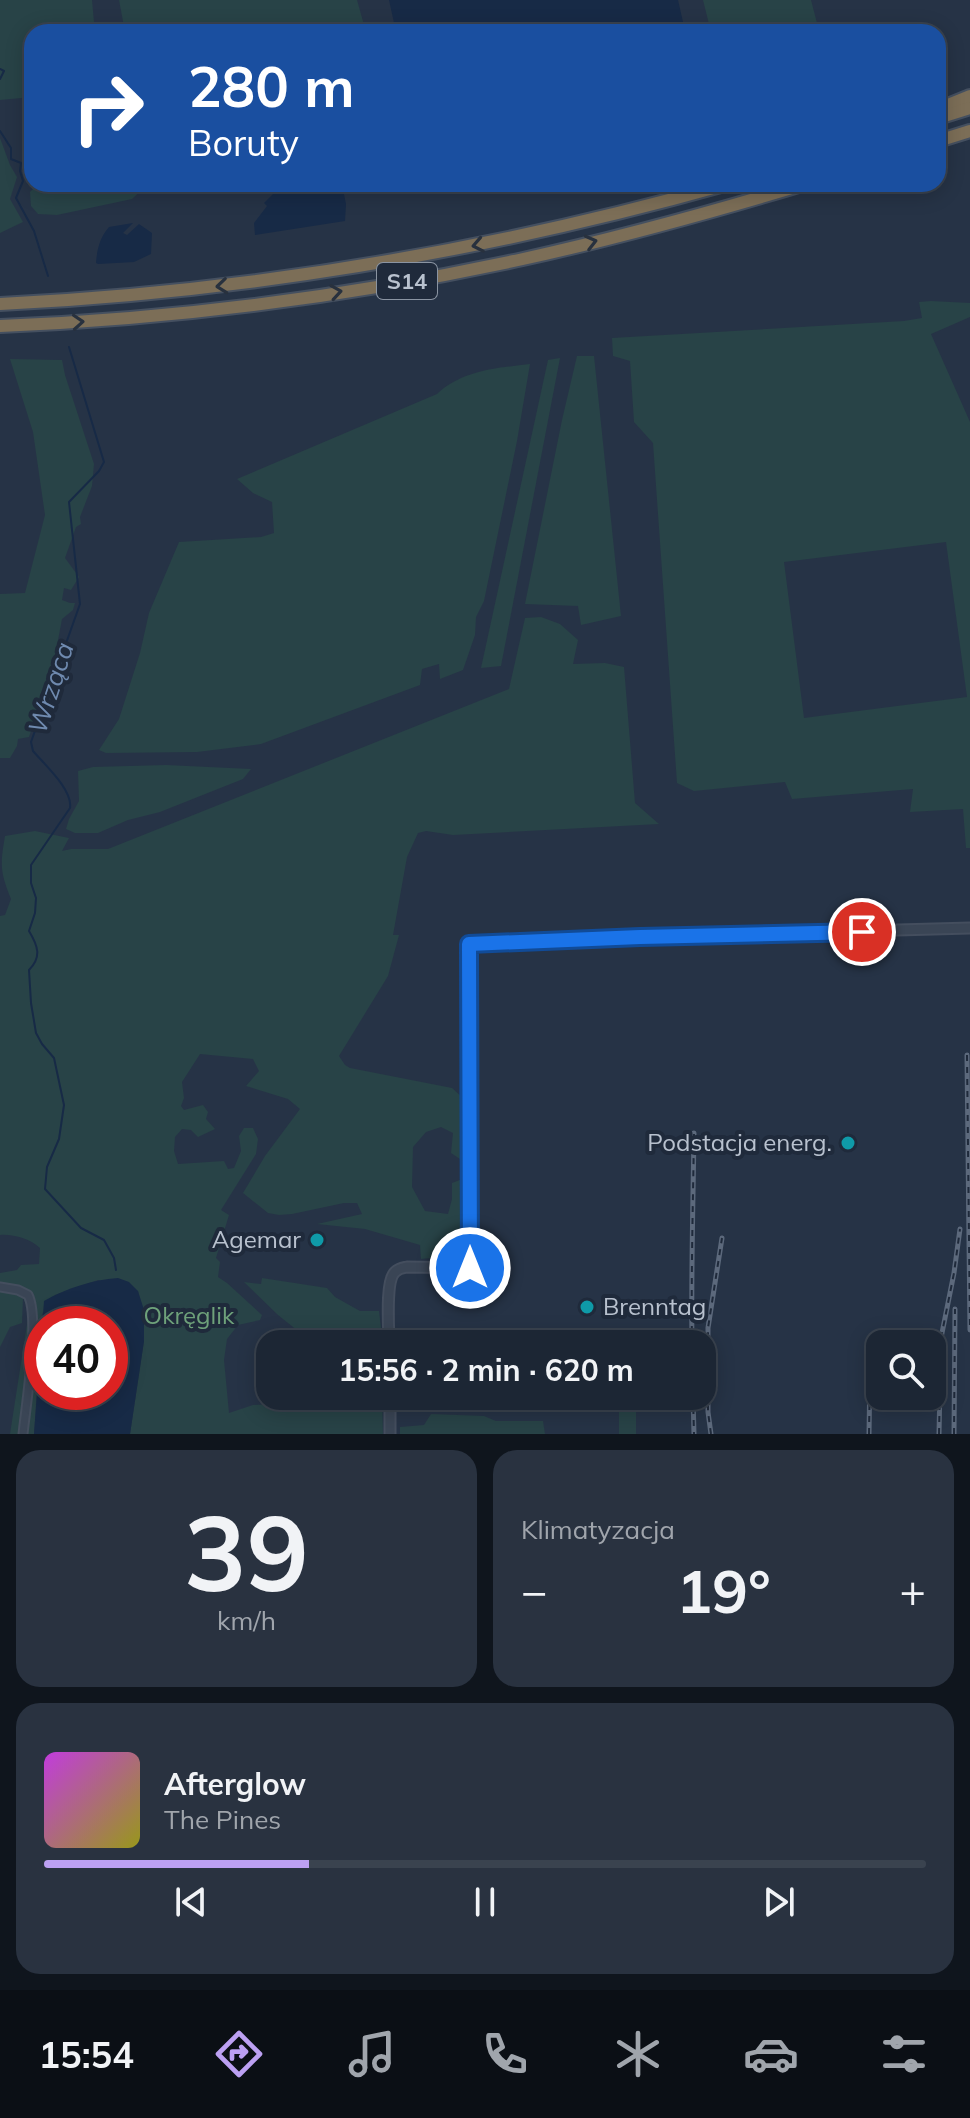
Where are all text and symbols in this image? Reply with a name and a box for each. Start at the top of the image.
text: 280 m [188,51,355,121]
icon: right [56,56,160,160]
text: Boruty [188,120,299,165]
one-way arrow [584,235,598,252]
one-way arrow [472,236,485,253]
road number: S14 [377,263,437,299]
one-way arrow [215,278,228,295]
one-way arrow [329,285,343,302]
one-way arrow [72,314,85,331]
water label: Wrząca [20,638,81,738]
pin [828,898,896,966]
icon: arrive [840,910,884,954]
place label: Podstacja energ. [647,1127,832,1157]
marker: Podstacja energ. [839,1134,857,1152]
place label: Agemar [212,1224,301,1254]
position arrow [428,1226,512,1310]
marker: Agemar [308,1231,326,1249]
place label: Brenntag [603,1291,706,1321]
marker: Brenntag [578,1298,596,1316]
park label: Okręglik [144,1300,235,1330]
speed limit sign: 40 [24,1306,128,1410]
map controls [866,1330,946,1410]
button: search [866,1330,946,1410]
text: 15:56 · 2 min · 620 m [338,1351,634,1389]
text: 39 [184,1486,309,1617]
text: Klimatyzacja [521,1513,675,1546]
text: 19° [676,1553,771,1628]
text: − [521,1563,547,1618]
text: + [900,1563,926,1618]
text: km/h [217,1604,276,1637]
text: Afterglow [164,1765,306,1803]
text: The Pines [164,1803,281,1836]
icon: previous [169,1880,213,1924]
icon: pause [463,1880,507,1924]
icon: next [757,1880,801,1924]
icon: directions [211,2026,267,2082]
icon: music [344,2026,400,2082]
icon: phone [477,2026,533,2082]
icon: climate [610,2026,666,2082]
icon: car [743,2026,799,2082]
icon: filters [876,2026,932,2082]
text: 15:54 [38,2032,134,2077]

